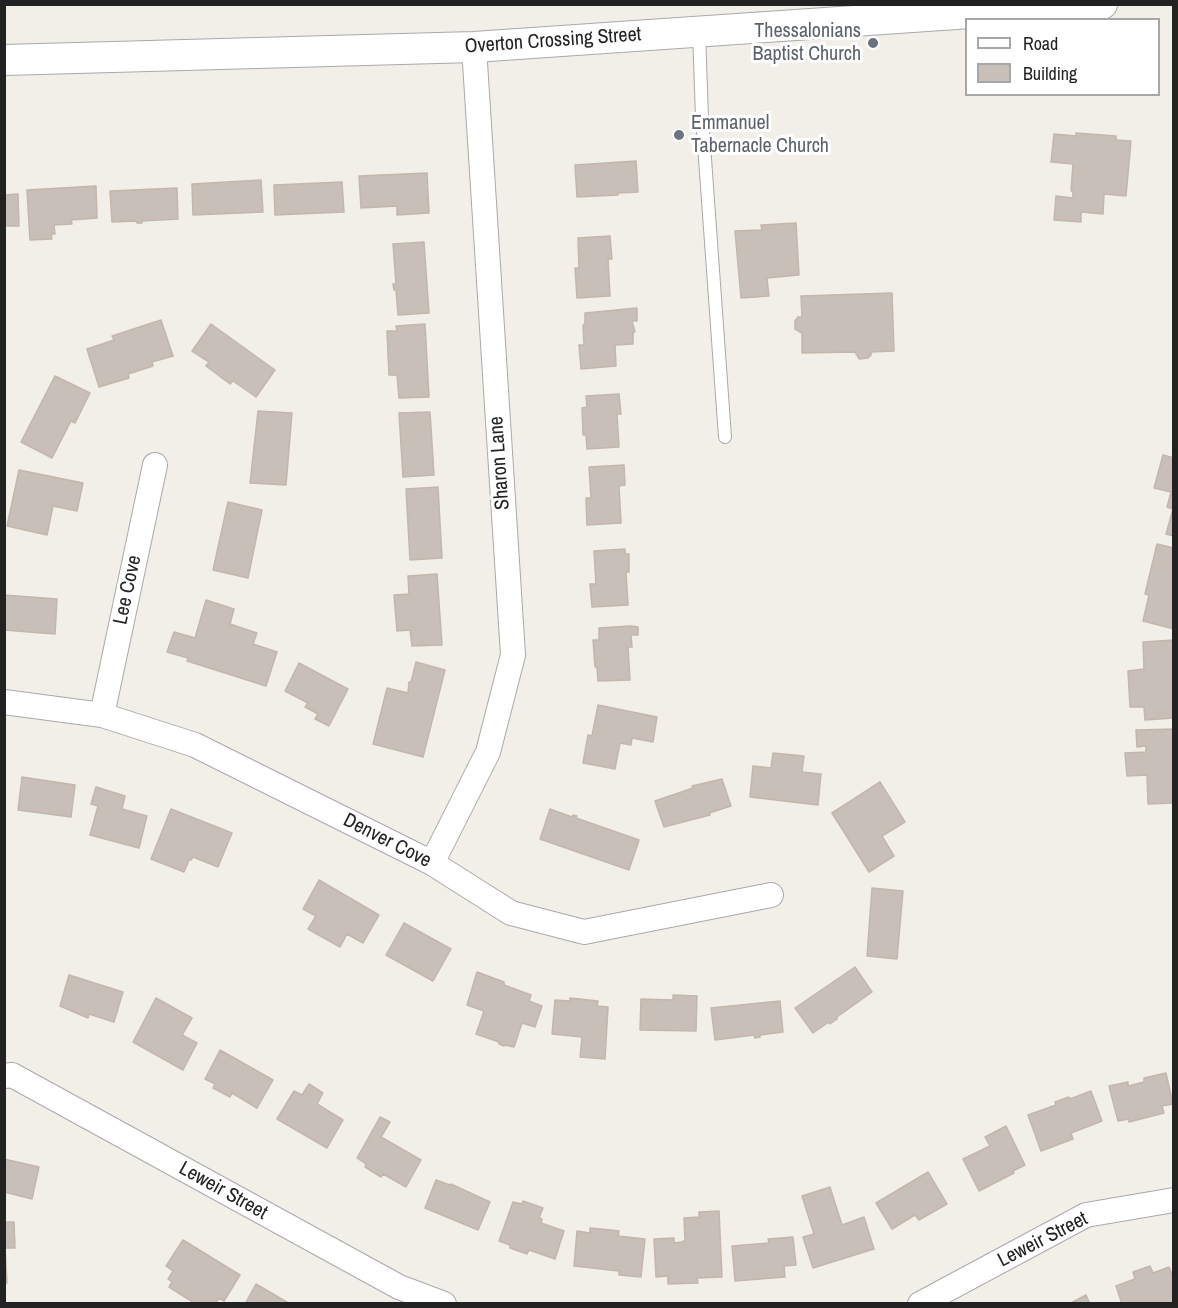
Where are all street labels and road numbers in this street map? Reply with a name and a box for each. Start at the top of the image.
street label: Overton Crossing Street [464,23,642,59]
street label: Sharon Lane [485,415,515,511]
street label: Lee Cove [109,553,147,627]
street label: Denver Cove [339,809,435,873]
street label: Leweir Street [175,1157,271,1225]
street label: Leweir Street [994,1207,1092,1273]

